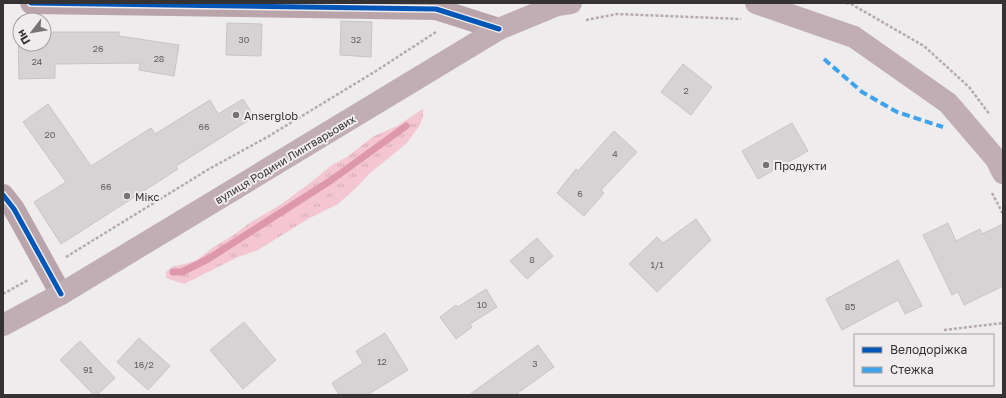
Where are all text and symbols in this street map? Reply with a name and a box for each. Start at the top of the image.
north arrow [12,12,52,52]
text: Пн [13,27,32,47]
house number: 30 [239,34,250,45]
house number: 32 [351,34,361,45]
house number: 26 [93,43,103,54]
house number: 28 [154,53,164,64]
house number: 24 [32,56,43,67]
house number: 2 [683,85,689,96]
place label: Anserglob [244,109,298,122]
marker: Anserglob [231,110,241,120]
street label: вулиця Родини Линтварьових [212,112,358,206]
house number: 66 [199,121,209,132]
house number: 20 [45,129,56,140]
house number: 4 [612,148,618,159]
place label: Продукти [774,159,827,172]
marker: Продукти [761,160,771,170]
house number: 66 [101,181,111,192]
house number: 6 [577,188,583,199]
place label: Мікс [135,190,160,203]
marker: Мікс [122,191,132,201]
house number: 8 [529,254,535,265]
house number: 1/1 [650,259,664,270]
house number: 10 [477,299,487,310]
house number: 85 [845,301,855,312]
legend [854,334,994,386]
text: Велодоріжка [890,342,967,357]
house number: 12 [377,356,387,367]
house number: 3 [532,358,538,369]
house number: 16/2 [134,359,154,370]
text: Стежка [890,362,934,377]
house number: 91 [83,364,94,375]

